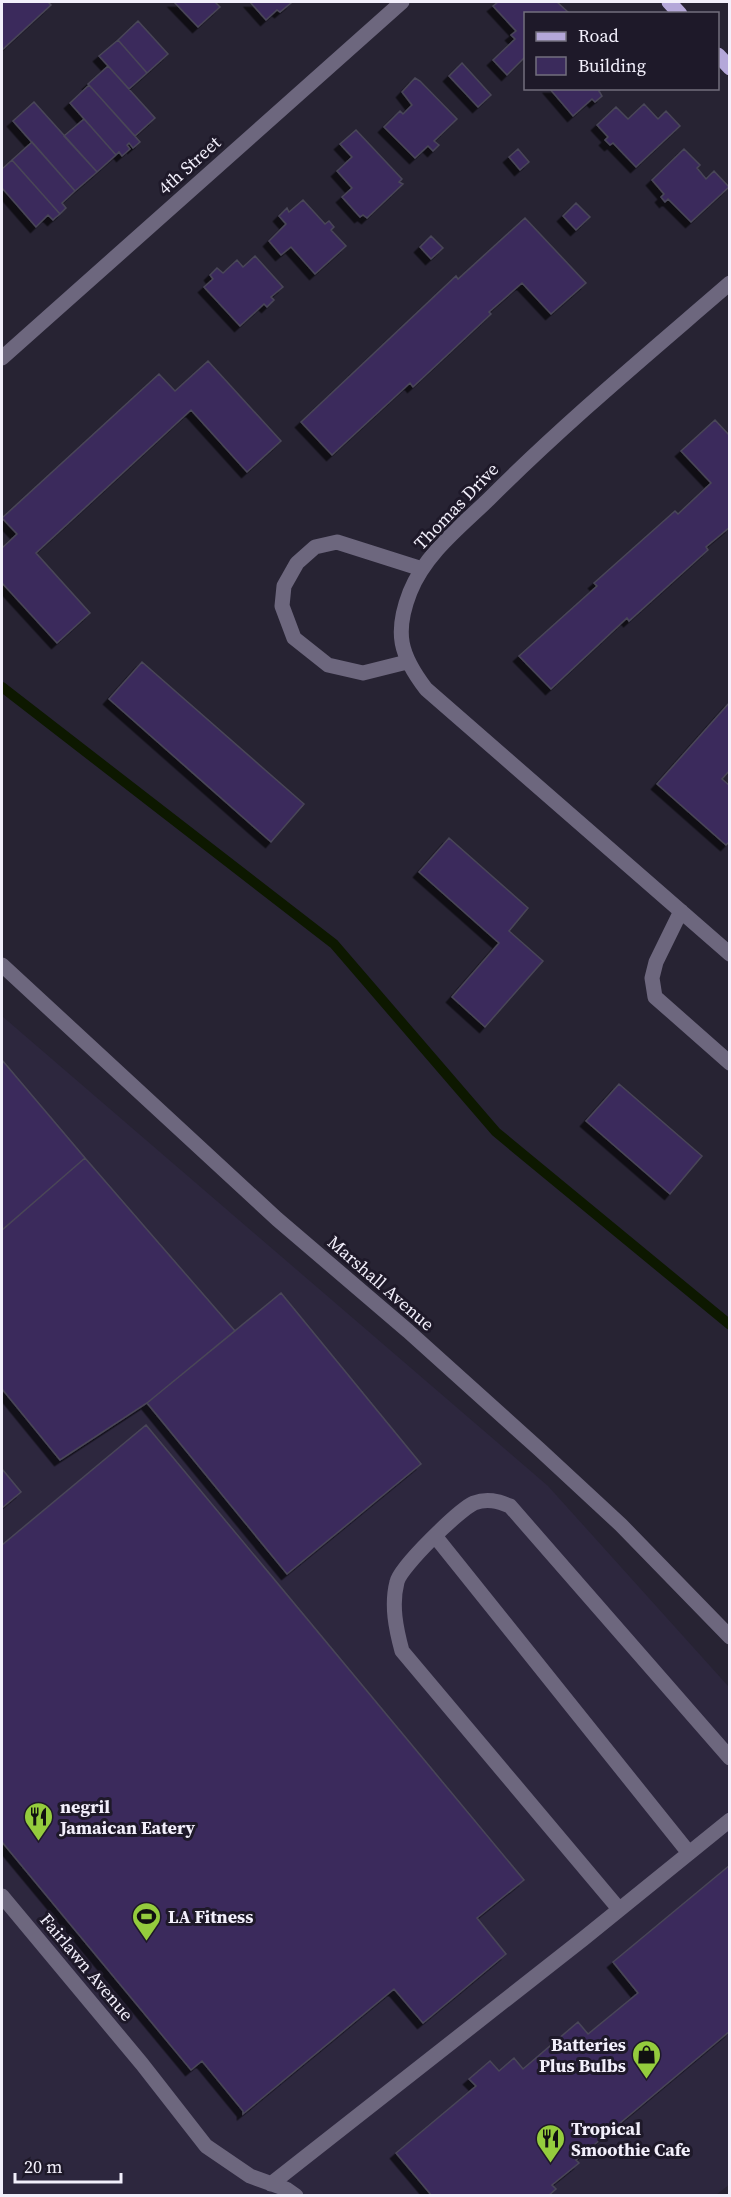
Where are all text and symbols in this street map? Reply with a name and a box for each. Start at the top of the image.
legend [524,12,719,90]
text: Road [578,23,619,48]
text: Building [578,53,646,78]
street label: 4th Street [152,130,226,200]
street label: Thomas Drive [408,457,504,555]
street label: Marshall Avenue [322,1230,440,1336]
place label: negril Jamaican Eatery [59,1794,196,1840]
restaurant icon: negril Jamaican Eatery [23,1800,55,1842]
sports icon: LA Fitness [131,1900,163,1942]
place label: LA Fitness [168,1904,253,1929]
street label: Fairlawn Avenue [34,1908,140,2026]
place label: Batteries Plus Bulbs [539,2032,626,2078]
shop icon: Batteries Plus Bulbs [631,2038,663,2080]
place label: Tropical Smoothie Cafe [571,2116,690,2162]
restaurant icon: Tropical Smoothie Cafe [534,2122,566,2164]
scale bar [15,2146,122,2184]
text: 20 m [24,2154,62,2179]

